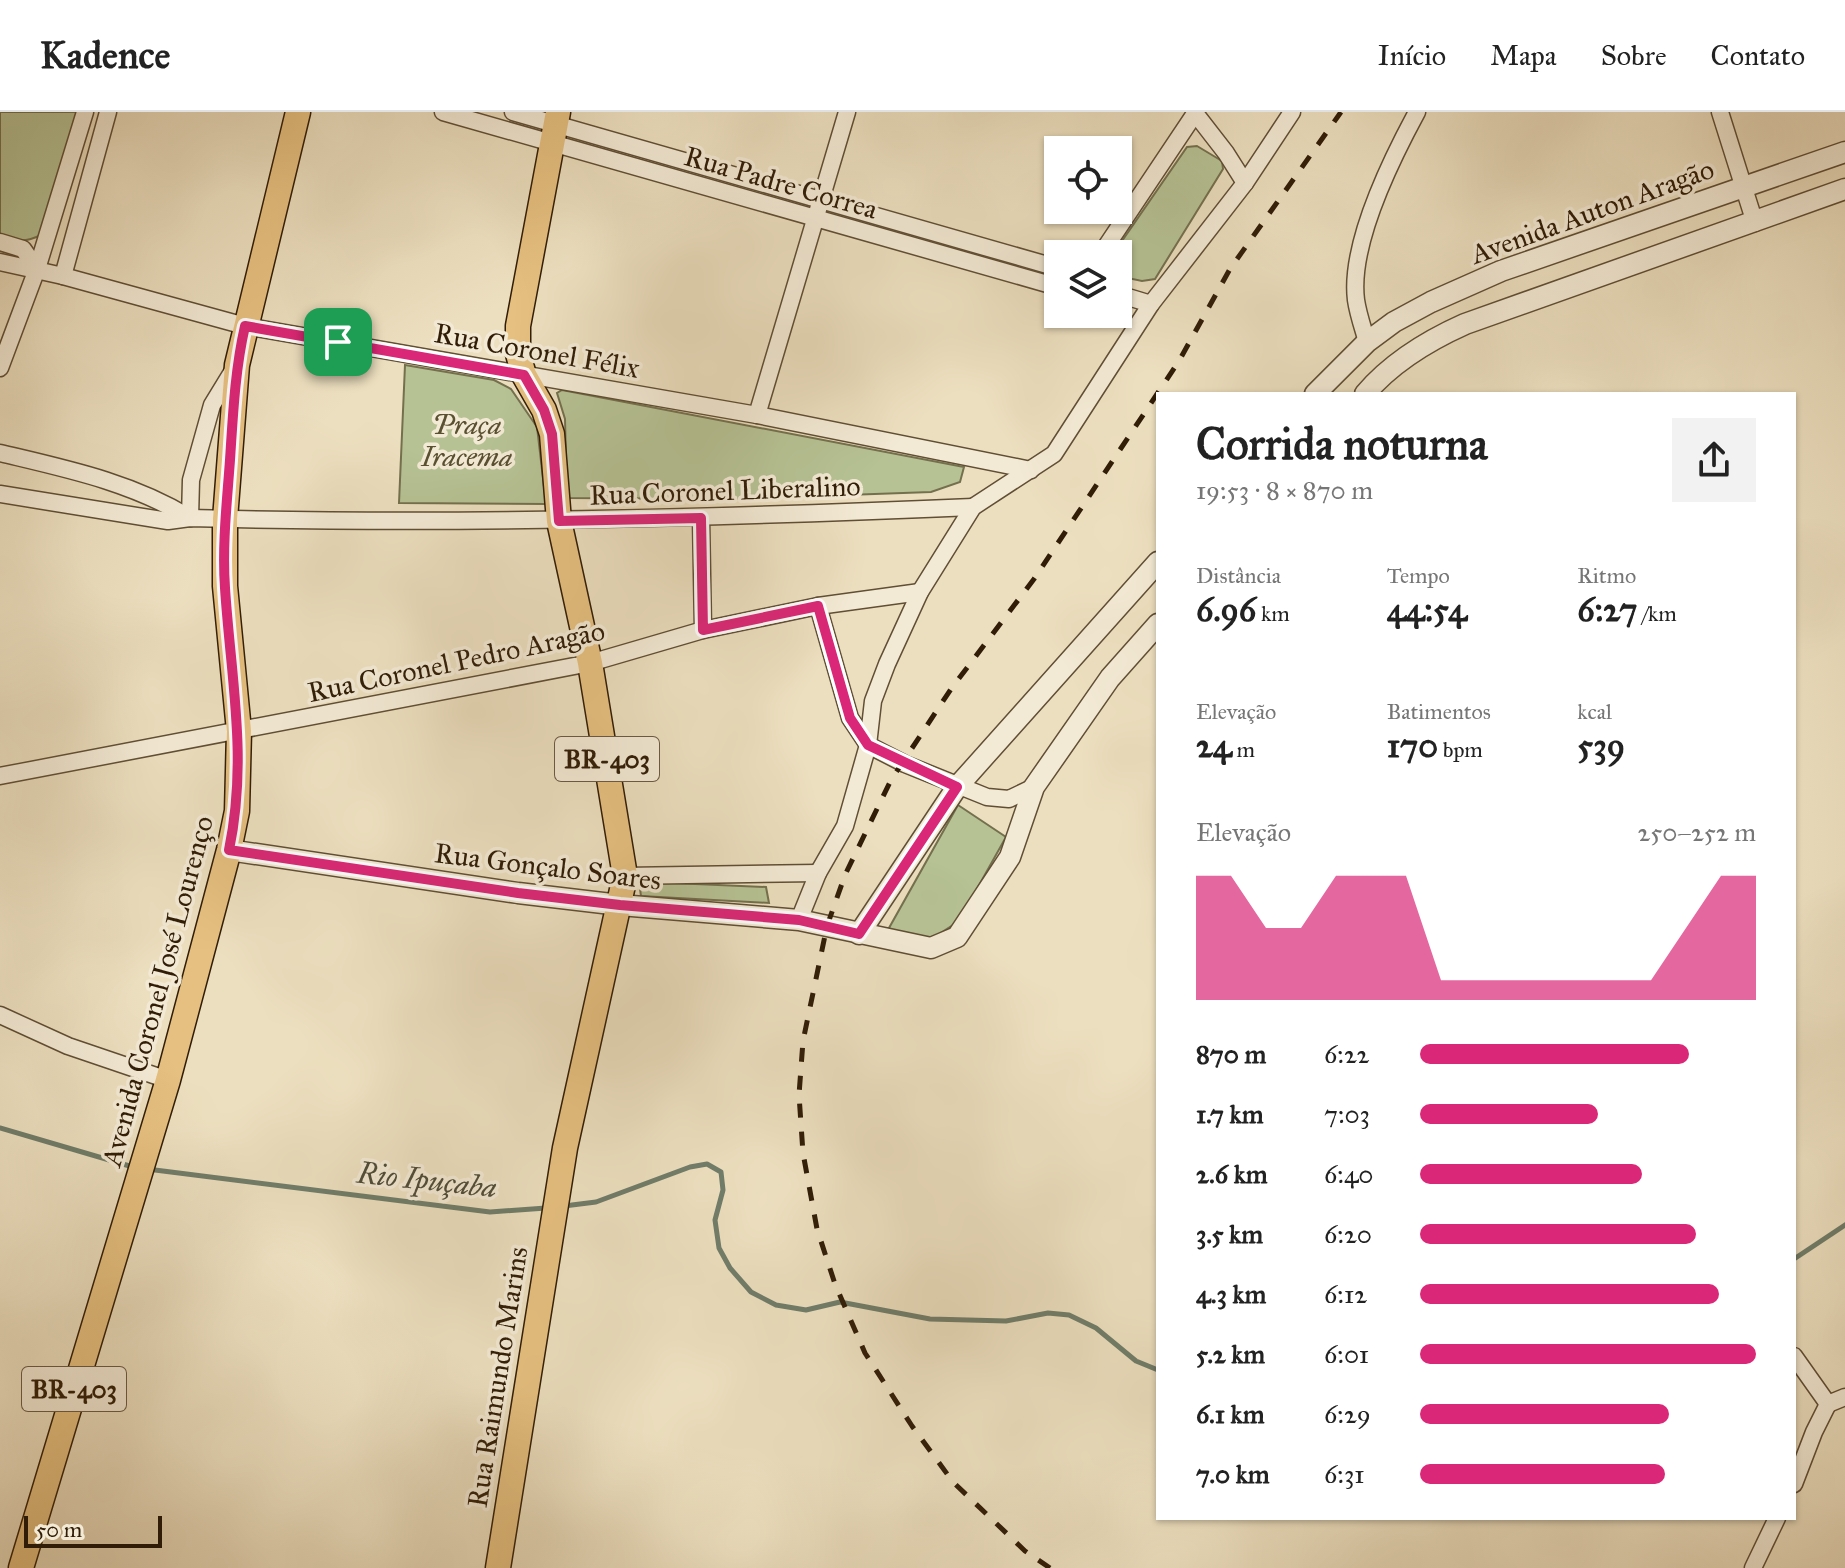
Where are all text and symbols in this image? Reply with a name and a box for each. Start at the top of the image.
text: Kadence [40,32,170,78]
text: Início [1378,38,1446,73]
text: Mapa [1490,38,1557,73]
text: Sobre [1601,38,1667,73]
text: Contato [1711,38,1805,73]
map controls [1044,136,1132,328]
button: locate [1044,136,1132,224]
street label: Rua Padre Correa [680,138,882,227]
street label: Avenida Auton Aragão [1465,151,1719,272]
button: layers [1044,240,1132,328]
pin [304,308,372,376]
street label: Rua Coronel Félix [432,315,643,386]
icon: arrive [316,320,360,364]
park label: Praça Iracema [420,407,513,474]
text: Corrida noturna [1196,417,1488,471]
button: share [1672,418,1756,502]
street label: Rua Coronel Liberalino [589,468,861,513]
text: 19:53 · 8 × 870 m [1196,474,1373,506]
text: Distância [1196,562,1281,589]
text: Tempo [1387,562,1450,589]
text: Ritmo [1577,562,1636,589]
text: 6.96 [1196,589,1256,630]
text: 44:54 [1387,589,1467,630]
text: 6:27 [1577,589,1637,630]
text: km [1256,600,1290,627]
text: /km [1637,600,1677,627]
street label: Rua Coronel Pedro Aragão [304,613,608,710]
text: Elevação [1196,698,1276,725]
text: Batimentos [1387,698,1491,725]
text: kcal [1577,698,1612,725]
text: 24 [1196,725,1232,766]
text: 170 [1387,725,1438,766]
text: 539 [1577,725,1625,766]
text: m [1232,736,1255,763]
text: bpm [1438,736,1483,763]
road number: BR-403 [555,737,659,781]
street label: Avenida Coronel José Lourenço [94,812,221,1171]
text: Elevação [1196,816,1291,848]
text: 250–252 m [1638,816,1756,848]
street label: Rua Gonçalo Soares [433,835,663,898]
text: 870 m [1196,1038,1266,1070]
text: 6:22 [1324,1038,1369,1070]
text: 1.7 km [1196,1098,1264,1130]
text: 7:03 [1324,1098,1370,1130]
water label: Rio Ipuçaba [354,1155,499,1206]
text: 2.6 km [1196,1158,1268,1190]
text: 6:40 [1324,1158,1374,1190]
text: 3.5 km [1196,1218,1263,1250]
text: 6:20 [1324,1218,1372,1250]
street label: Rua Raimundo Marins [460,1244,535,1510]
text: 4.3 km [1196,1278,1266,1310]
text: 6:12 [1324,1278,1367,1310]
text: 5.2 km [1196,1338,1265,1370]
text: 6:01 [1324,1338,1369,1370]
road number: BR-403 [22,1367,126,1411]
text: 6.1 km [1196,1398,1265,1430]
text: 6:29 [1324,1398,1371,1430]
text: 7.0 km [1196,1458,1270,1490]
text: 6:31 [1324,1458,1365,1490]
scale bar [24,1512,162,1548]
text: 50 m [36,1516,82,1543]

